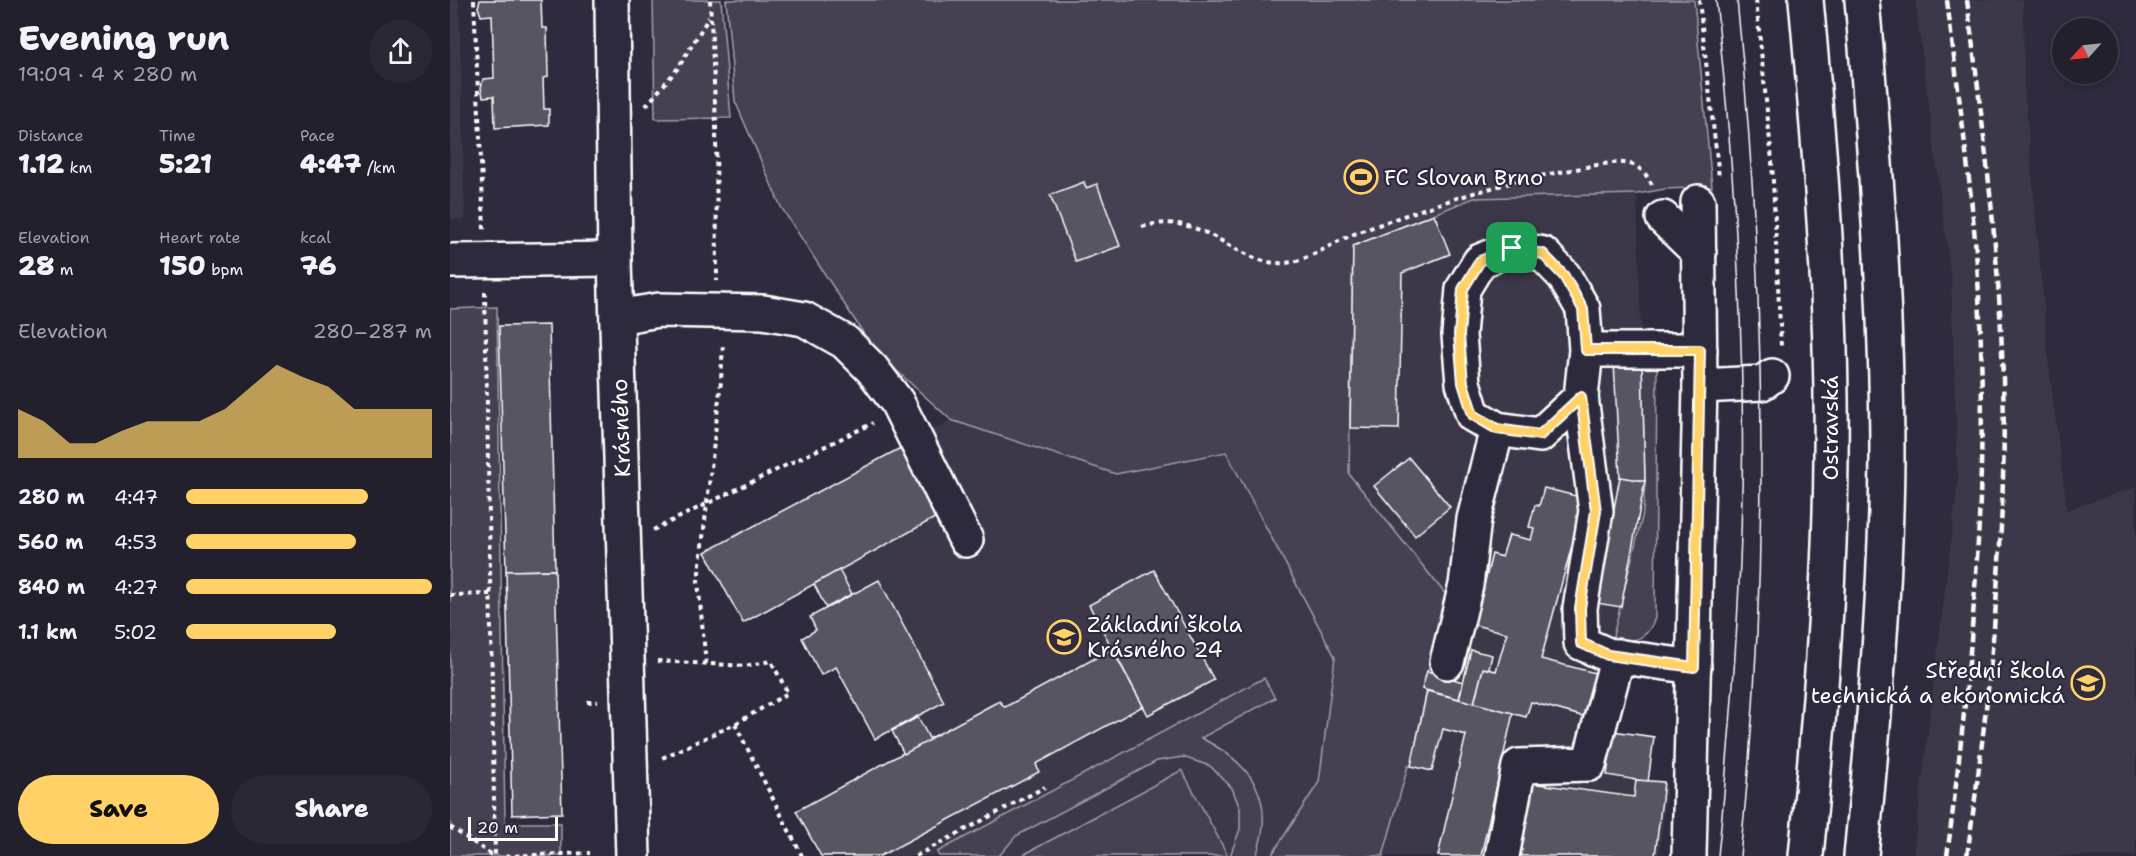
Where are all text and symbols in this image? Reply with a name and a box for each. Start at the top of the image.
text: Evening run [18,16,229,61]
north arrow [2052,18,2118,84]
map controls [2052,18,2118,84]
button: share [369,20,432,83]
text: 19:09 · 4 × 280 m [18,61,197,87]
text: Distance [18,125,84,146]
text: Time [159,125,196,146]
text: Pace [300,125,335,146]
text: 1.12 [18,146,64,181]
text: 5:21 [159,146,212,181]
text: 4:47 [300,146,361,181]
text: km [64,157,92,178]
text: /km [361,157,396,178]
sports icon: FC Slovan Brno [1343,159,1379,195]
place label: FC Slovan Brno [1384,163,1543,192]
pin [1486,222,1537,273]
text: Elevation [18,227,90,248]
text: Heart rate [159,227,241,248]
text: kcal [300,227,331,248]
icon: arrive [1495,231,1528,264]
text: 28 [18,248,54,283]
text: 150 [159,248,206,283]
text: 76 [300,248,336,283]
text: m [54,259,74,280]
text: bpm [206,259,243,280]
text: Elevation [18,318,108,344]
text: 280–287 m [313,318,432,344]
street label: Ostravská [1816,375,1845,481]
street label: Krásného [605,378,637,478]
text: 280 m [18,484,85,510]
text: 4:47 [114,484,158,510]
text: 560 m [18,529,84,555]
text: 4:53 [114,529,158,555]
text: 840 m [18,574,85,600]
text: 4:27 [114,574,158,600]
place label: Základní škola Krásného 24 [1087,610,1243,664]
text: 1.1 km [18,619,77,645]
text: 5:02 [114,619,157,645]
school or university icon: Základní škola Krásného 24 [1046,619,1082,655]
place label: Střední škola technická a ekonomická [1811,656,2065,710]
school or university icon: Střední škola technická a ekonomická [2070,665,2106,701]
button: Save [18,775,219,844]
button: Share [231,775,432,844]
scale bar [468,814,558,842]
text: 20 m [477,817,518,838]

